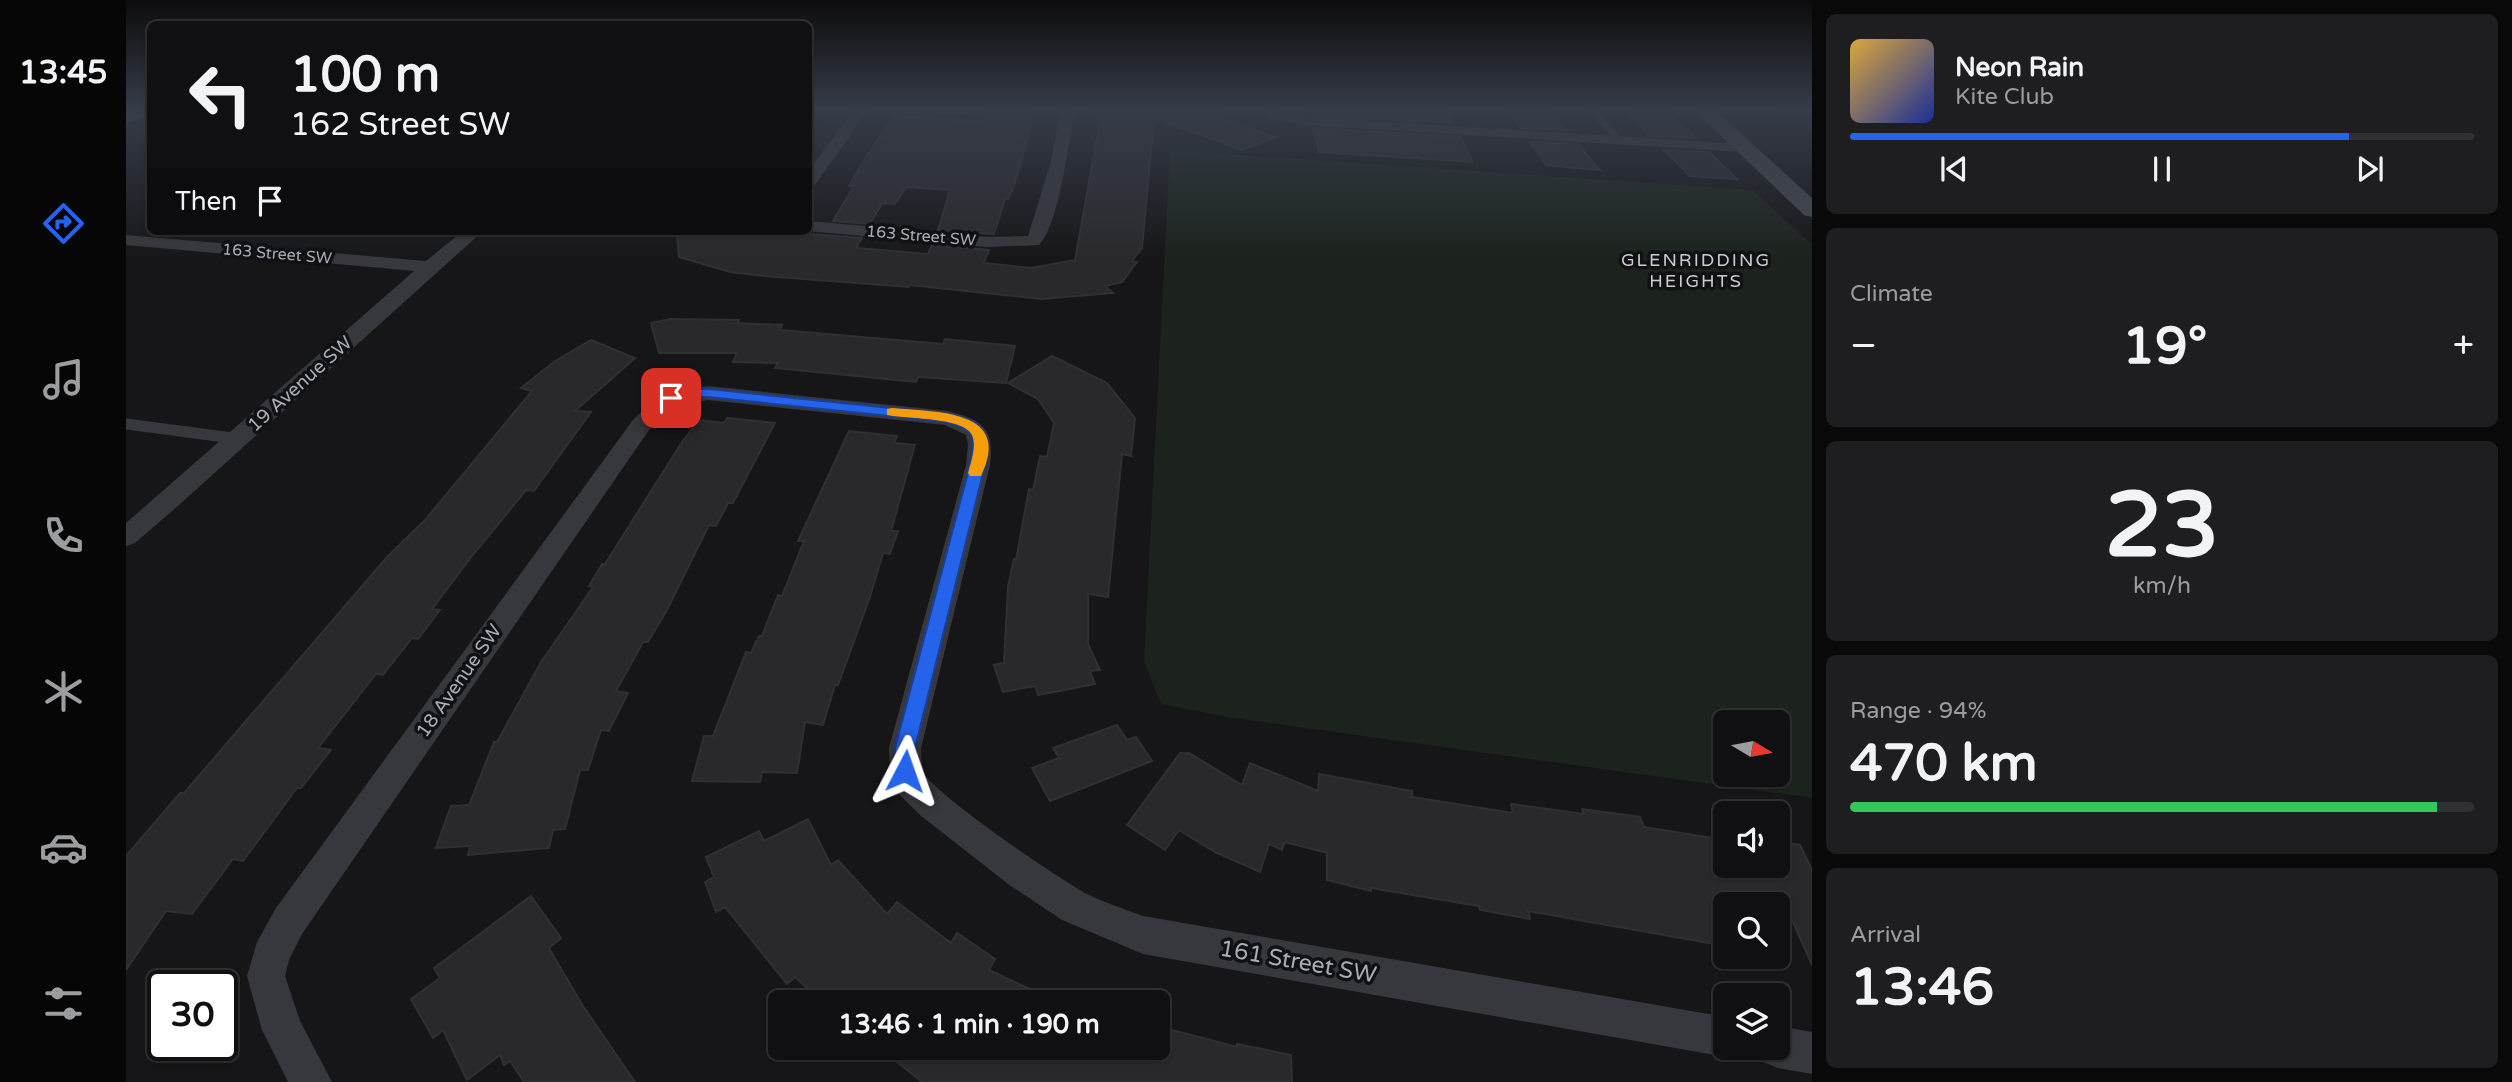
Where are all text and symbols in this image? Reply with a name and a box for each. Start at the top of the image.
text: 100 m [290,46,440,105]
icon: left [175,49,266,140]
text: Neon Rain [1955,52,2084,83]
text: 13:45 [19,54,107,92]
text: Kite Club [1955,83,2054,111]
text: 162 Street SW [290,106,510,144]
icon: previous [1935,150,1973,188]
icon: pause [2143,150,2181,188]
icon: next [2351,150,2389,188]
icon: arrive [251,182,289,220]
text: Then [175,186,237,217]
icon: directions [39,199,88,248]
street label: 163 Street SW [865,221,977,251]
street label: 163 Street SW [221,239,333,269]
district label: GLENRIDDING HEIGHTS [1621,249,1771,292]
text: Climate [1850,280,1933,308]
text: 19° [2122,315,2207,378]
text: − [1850,323,1877,369]
text: + [2453,323,2474,369]
street label: 19 Avenue SW [243,331,357,437]
icon: music [39,355,88,404]
pin [641,368,701,428]
icon: arrive [652,379,690,417]
text: 23 [2105,471,2219,581]
icon: phone [39,511,88,560]
text: km/h [2133,572,2191,600]
street label: 18 Avenue SW [412,620,506,742]
icon: climate [39,667,88,716]
text: Range · 94% [1850,697,1986,725]
north arrow [1713,710,1790,788]
map controls [1713,710,1790,1060]
text: 470 km [1850,732,2038,795]
position arrow [868,734,942,808]
button: sound [1713,801,1790,878]
icon: car [39,823,88,872]
button: search [1713,892,1790,969]
text: Arrival [1850,921,1921,949]
street label: 161 Street SW [1218,934,1378,990]
text: 13:46 [1850,956,1994,1019]
speed limit sign: 30 [147,970,238,1061]
icon: filters [39,979,88,1028]
button: layers [1713,983,1790,1060]
text: 13:46 · 1 min · 190 m [838,1009,1100,1040]

